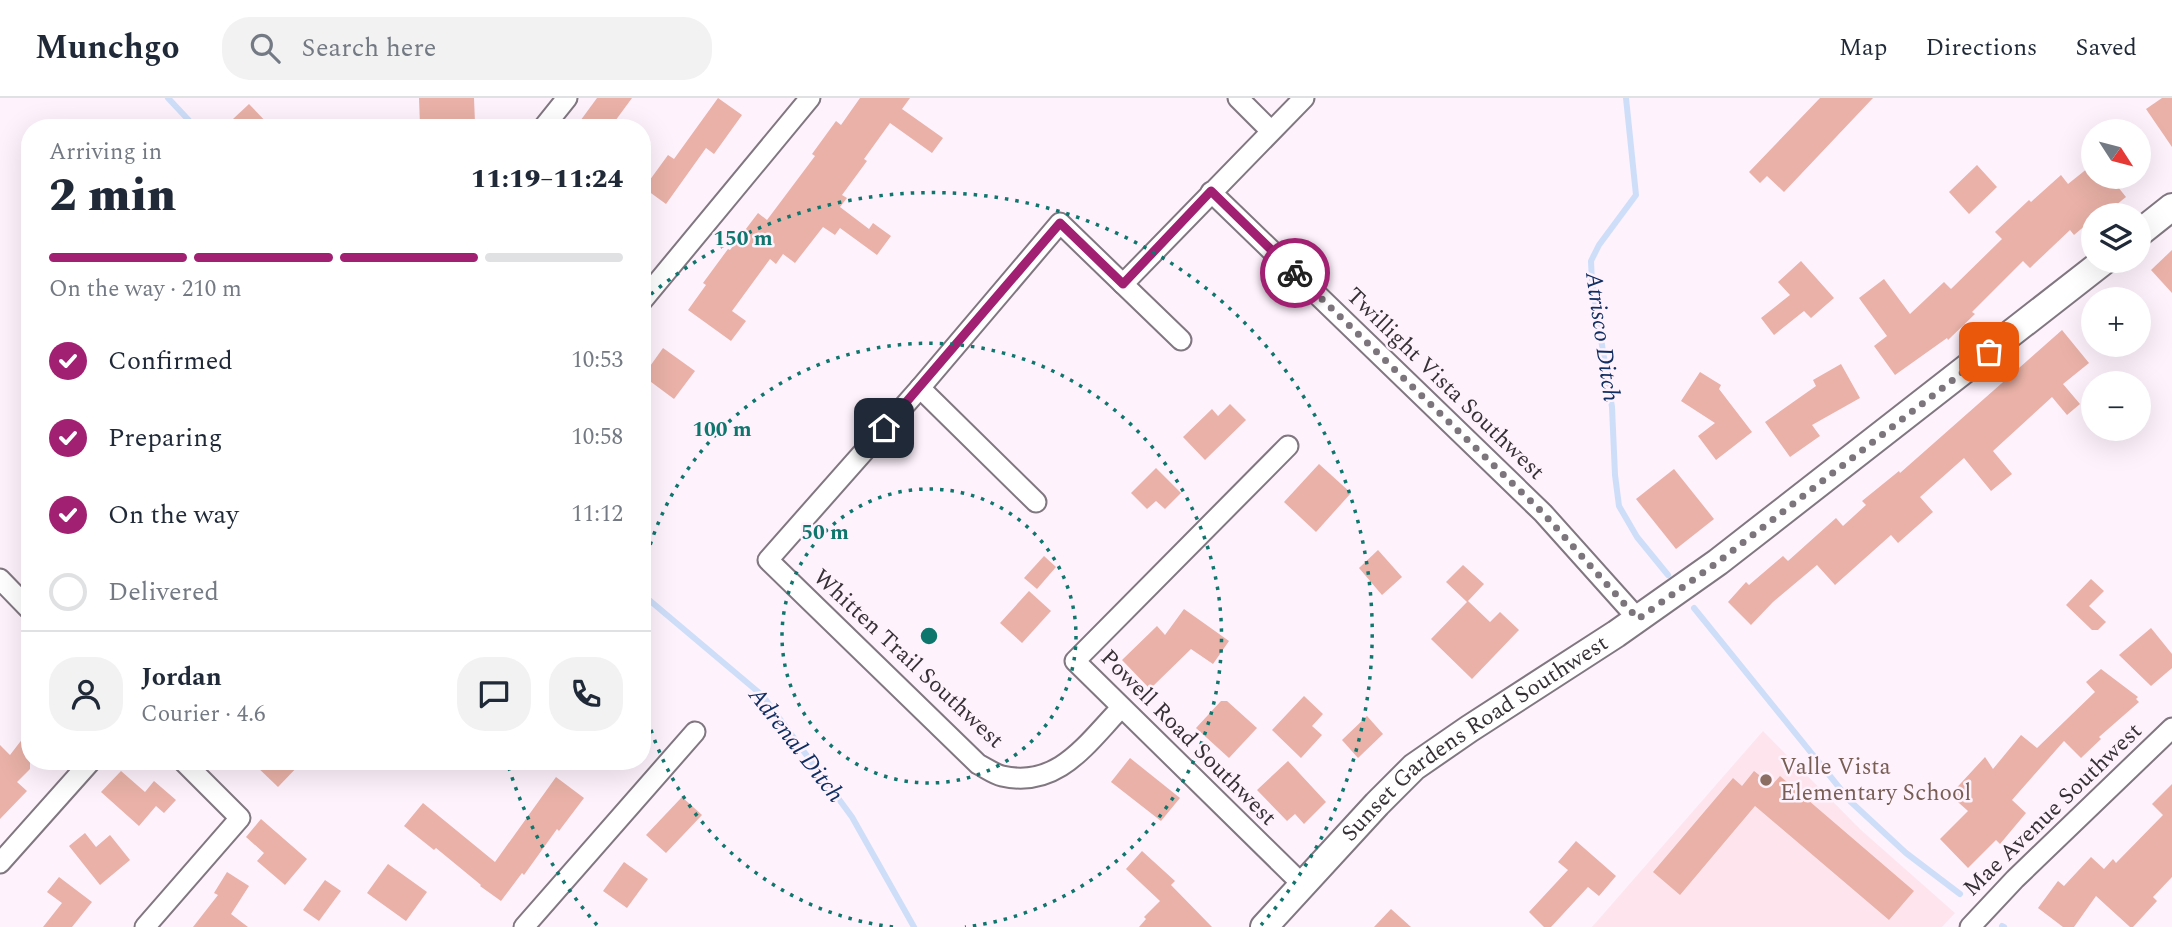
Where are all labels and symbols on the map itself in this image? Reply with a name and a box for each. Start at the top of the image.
north arrow [2081,119,2151,189]
text: 150 m [713,223,773,255]
courier [1260,238,1330,308]
water label: Atrisco Ditch [1575,269,1629,404]
street label: Twillight Vista Southwest [1338,279,1552,489]
pin [1959,322,2019,382]
pin [854,398,914,458]
text: 100 m [692,414,752,446]
text: 50 m [801,517,849,549]
street label: Whitten Trail Southwest [805,561,1011,757]
centre of rings [917,624,941,648]
street label: Sunset Gardens Road Southwest [1333,626,1615,850]
street label: Powell Road Southwest [1092,642,1284,834]
water label: Adrenal Ditch [739,679,853,810]
street label: Mae Avenue Southwest [1955,715,2151,905]
place label: Valle Vista Elementary School [1780,750,1971,811]
marker: Valle Vista Elementary School [1758,772,1774,788]

